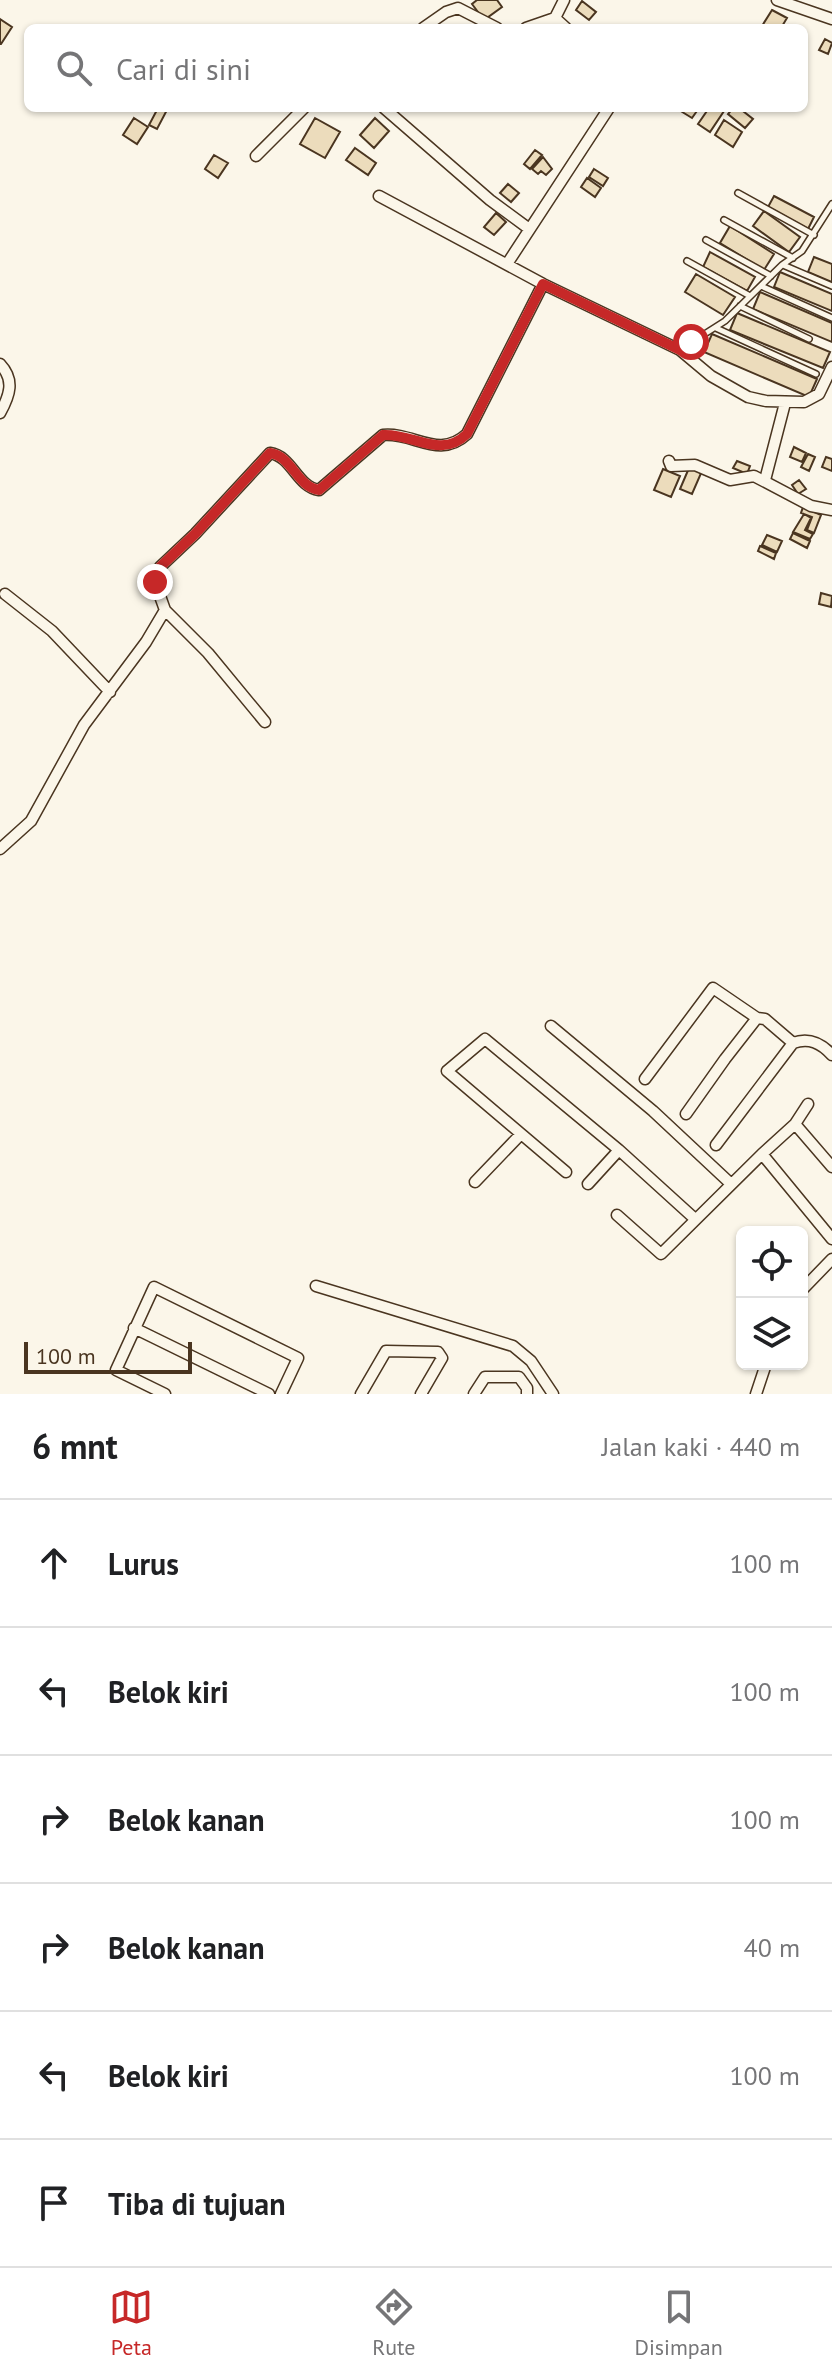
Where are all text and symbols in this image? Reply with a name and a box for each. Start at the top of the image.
search box [24,24,808,112]
icon: search [52,46,96,90]
text: Cari di sini [116,49,251,88]
route start [673,324,709,360]
route end [137,564,173,600]
map controls [736,1226,808,1370]
button: locate [736,1226,808,1298]
button: layers [736,1298,808,1370]
scale bar [24,1338,192,1374]
text: 100 m [36,1342,96,1370]
text: 6 mnt [32,1424,118,1468]
text: Jalan kaki · 440 m [602,1430,800,1463]
icon: ahead [32,1541,76,1585]
text: Lurus [108,1544,179,1583]
text: 100 m [729,1547,800,1580]
icon: left [32,1669,76,1713]
text: Belok kiri [108,1672,229,1711]
text: 100 m [729,1675,800,1708]
icon: right [32,1797,76,1841]
text: Belok kanan [108,1800,265,1839]
text: 100 m [729,1803,800,1836]
icon: right [32,1925,76,1969]
text: Belok kanan [108,1928,265,1967]
text: 40 m [744,1931,800,1964]
icon: left [32,2053,76,2097]
text: Belok kiri [108,2056,229,2095]
text: 100 m [729,2059,800,2092]
icon: arrive [32,2181,76,2225]
text: Tiba di tujuan [108,2184,286,2223]
tab: Peta [109,2285,153,2361]
tab: Rute [372,2285,416,2361]
tab: Disimpan [635,2285,723,2361]

